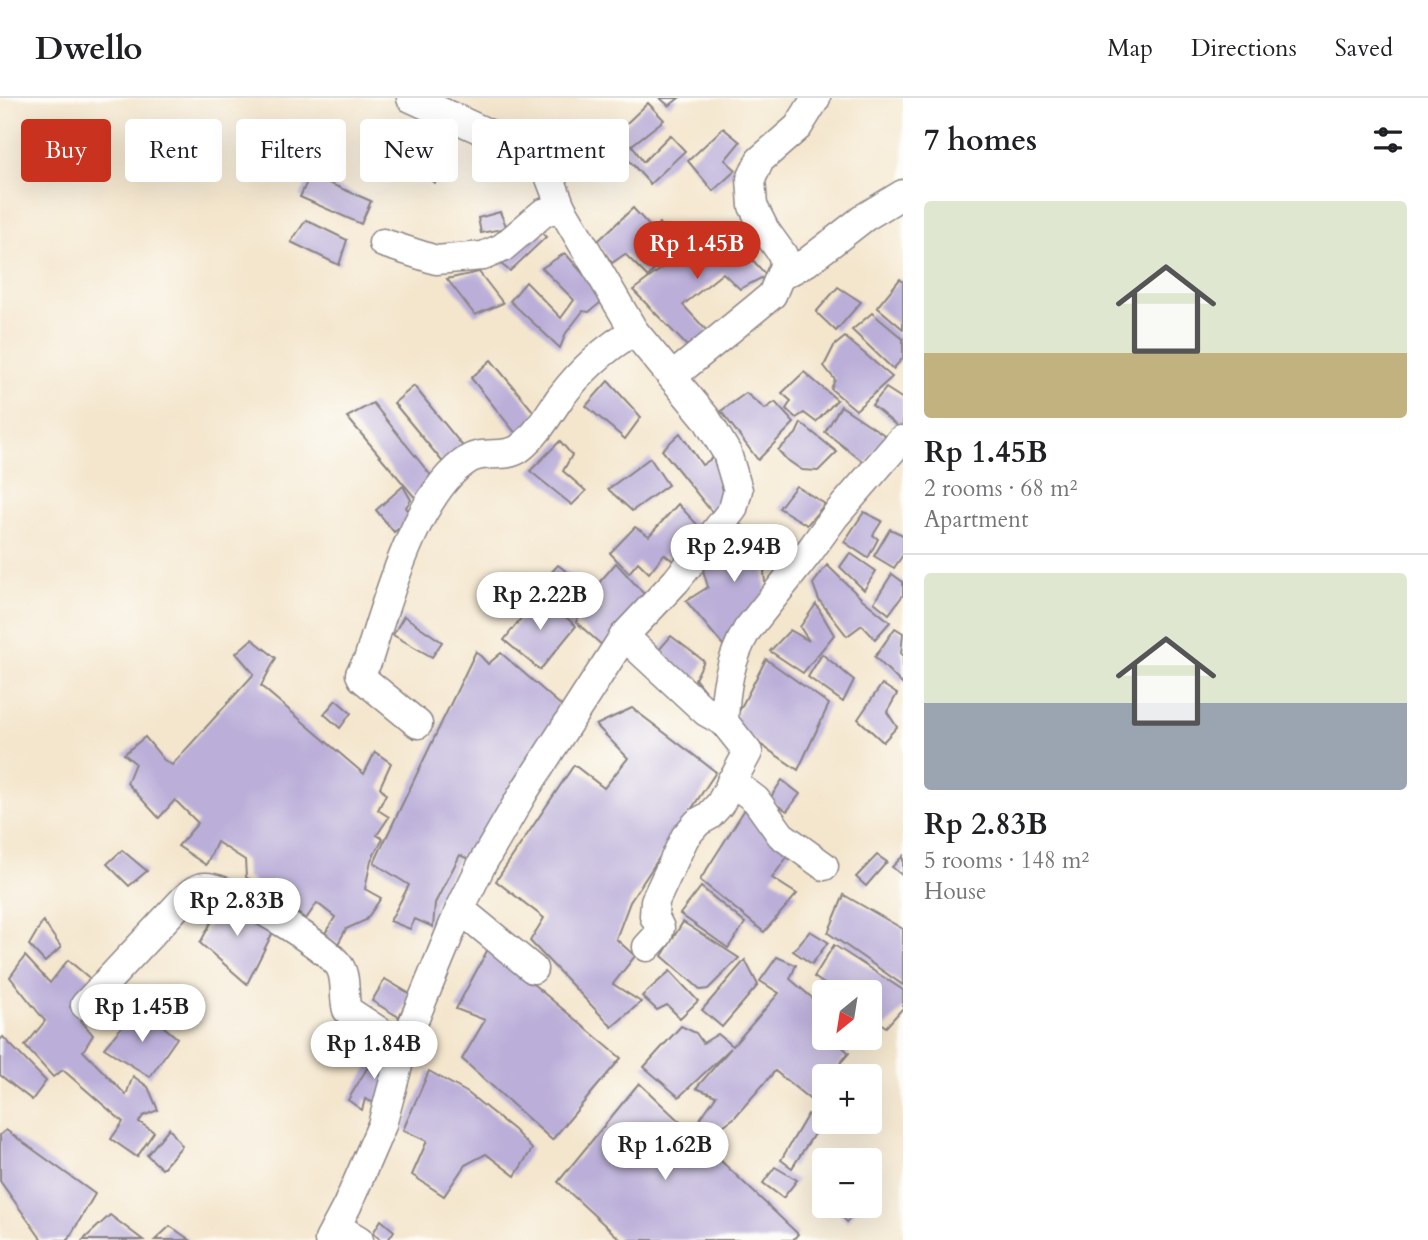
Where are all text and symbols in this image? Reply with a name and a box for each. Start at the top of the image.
text: Dwello [35,26,143,71]
text: Map [1107,32,1153,65]
text: Directions [1191,32,1297,65]
text: Saved [1335,32,1393,65]
chip: Buy [21,119,111,182]
chip: Rent [125,119,222,182]
chip: Filters [236,119,346,182]
chip: New [360,119,458,182]
chip: Apartment [472,119,629,182]
text: 7 homes [924,120,1037,161]
icon: filters [1369,121,1407,159]
pin: Rp 1.45B [625,222,769,281]
text: Rp 1.45B [650,228,744,259]
icon: home [1103,246,1229,372]
text: Rp 1.45B [924,432,1048,473]
text: 2 rooms · 68 m² [924,473,1077,504]
text: Apartment [924,504,1028,535]
pin: Rp 2.94B [662,524,806,584]
text: Rp 2.94B [687,531,781,562]
pin: Rp 2.22B [468,573,612,632]
text: Rp 2.22B [493,579,587,610]
icon: home [1103,618,1229,744]
text: Rp 2.83B [924,804,1048,845]
text: 5 rooms · 148 m² [924,845,1089,876]
text: House [924,876,986,907]
pin: Rp 2.83B [165,878,309,938]
text: Rp 2.83B [190,885,284,916]
north arrow [812,980,882,1050]
map controls [812,980,882,1218]
pin: Rp 1.45B [70,984,214,1044]
text: Rp 1.45B [95,991,189,1022]
pin: Rp 1.84B [302,1021,446,1081]
text: Rp 1.84B [327,1028,421,1059]
button: + [812,1064,882,1134]
pin: Rp 1.62B [593,1122,737,1182]
text: Rp 1.62B [618,1129,712,1160]
button: − [812,1148,882,1218]

